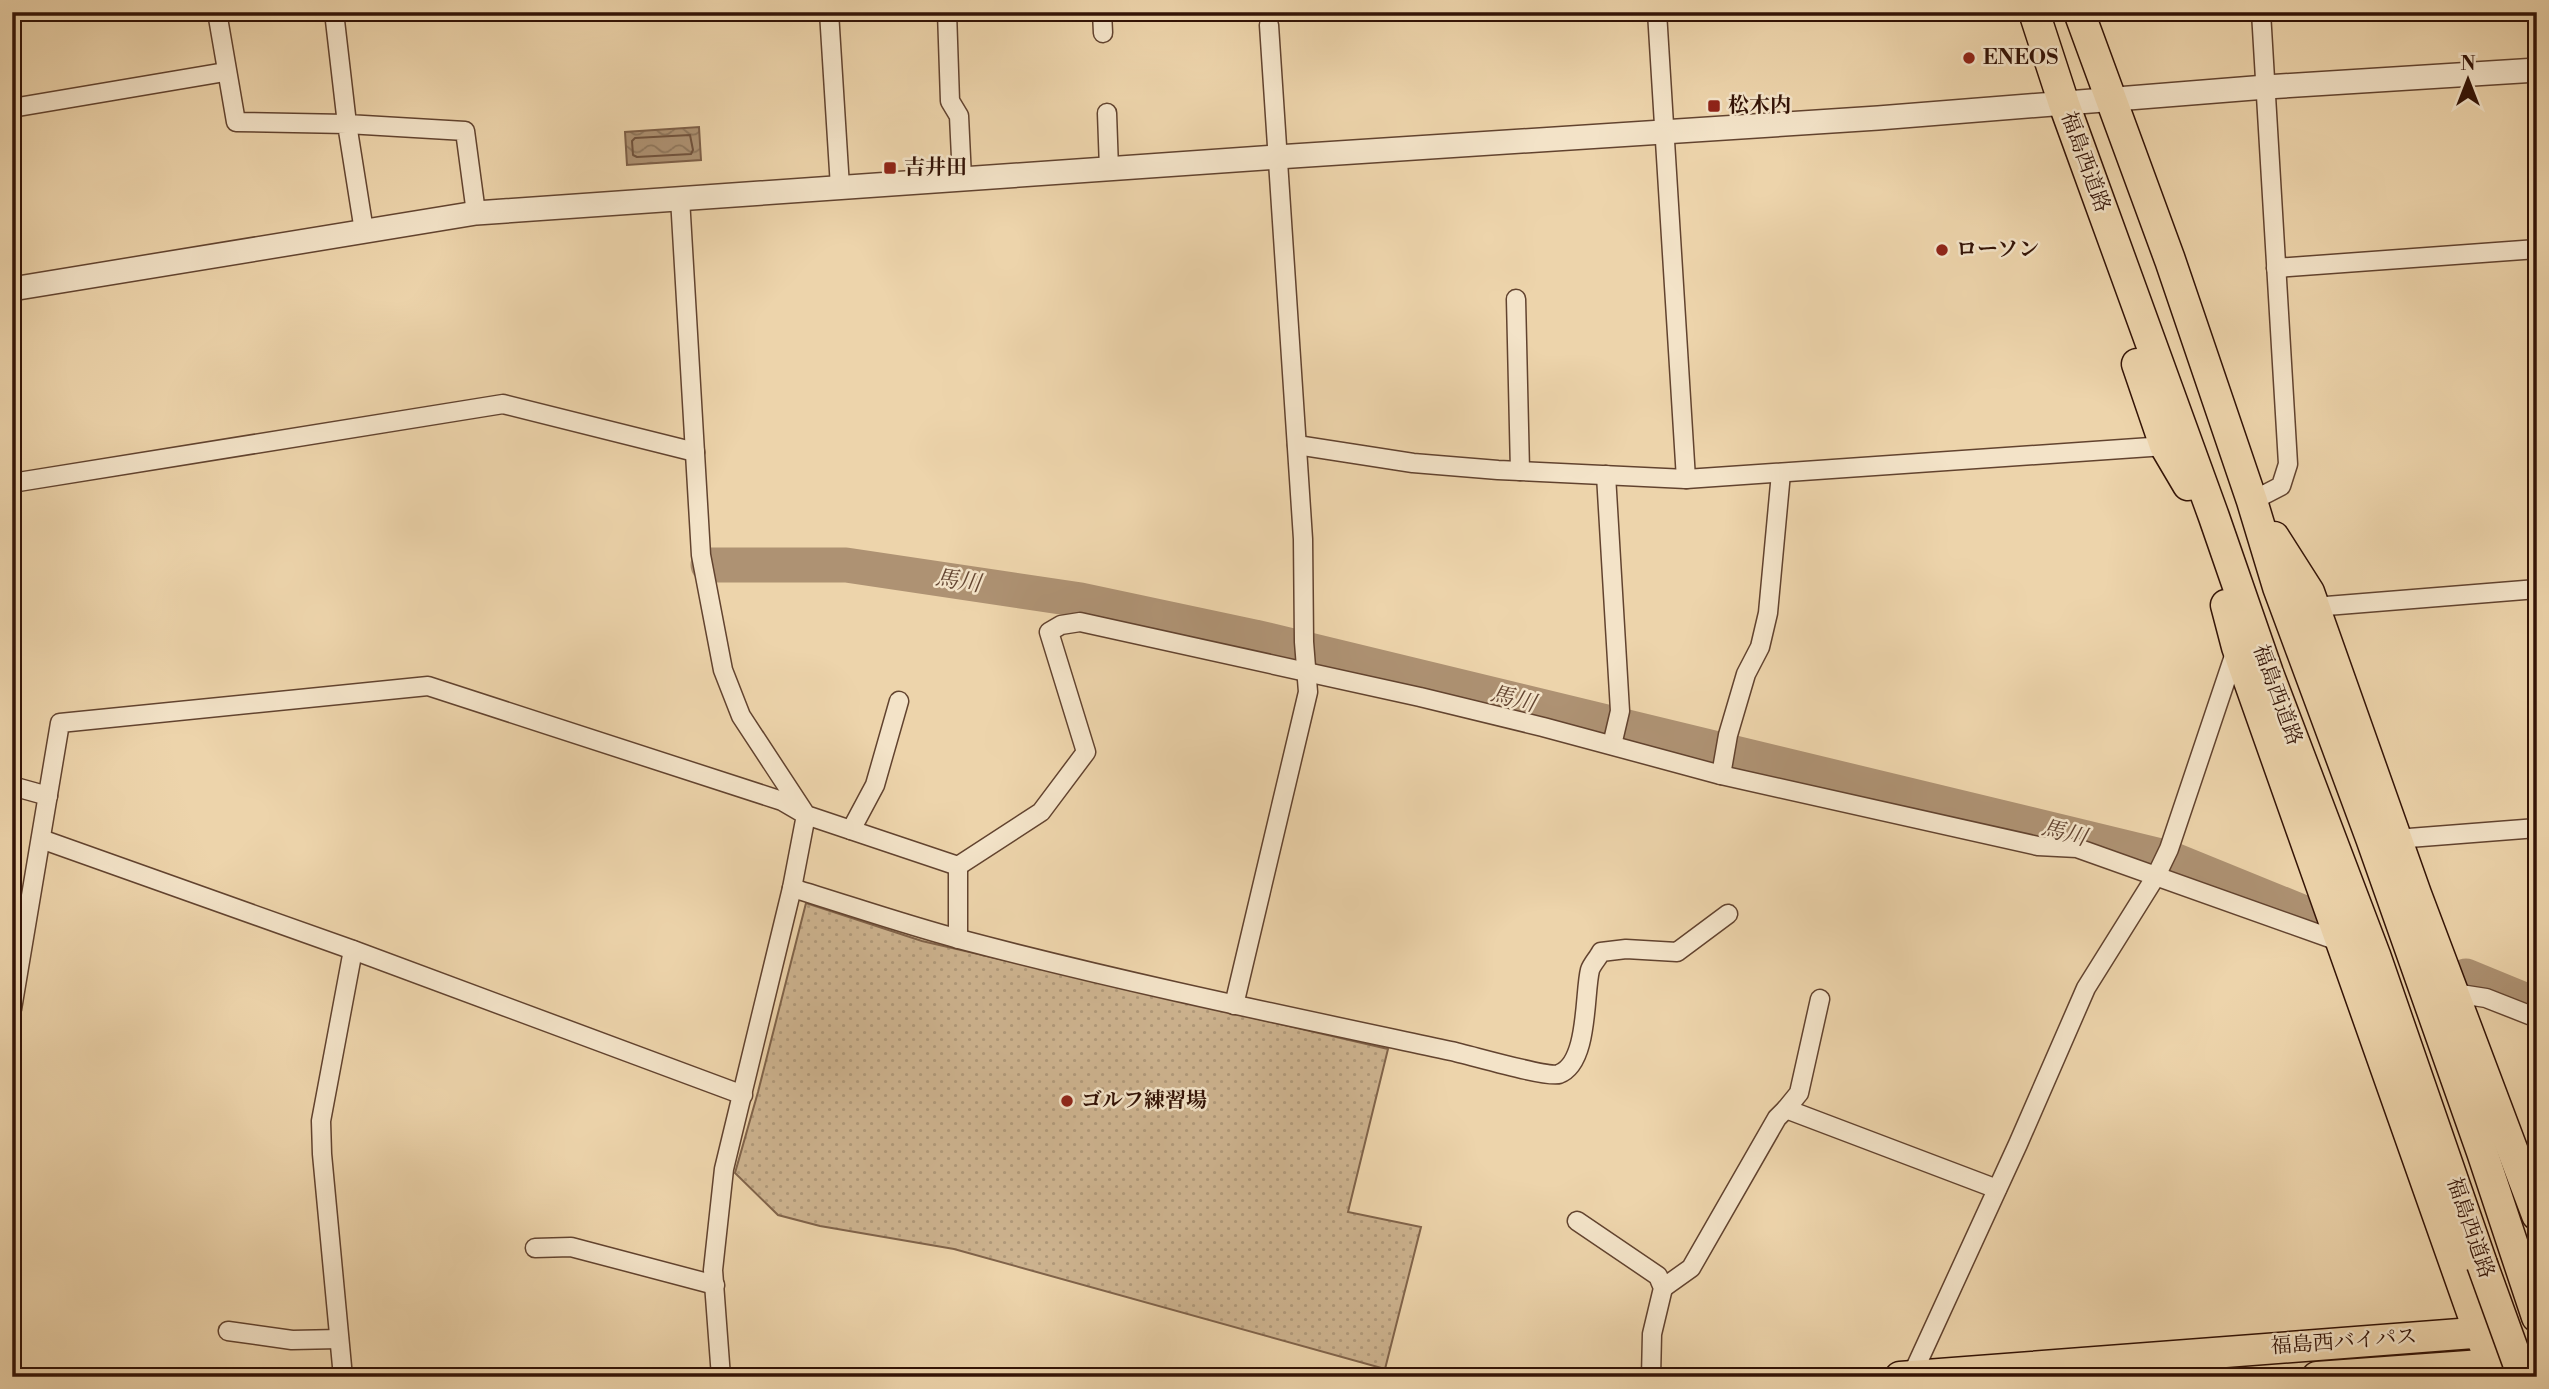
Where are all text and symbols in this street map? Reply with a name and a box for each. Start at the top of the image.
place label: ENEOS [1983,45,2058,71]
north arrow [2434,46,2504,116]
marker: ENEOS [1961,50,1977,66]
text: N [2460,52,2476,76]
place label: 松木内 [1728,93,1791,119]
marker: 松木内 [1706,98,1722,114]
street label: 福島西道路 [2055,108,2115,216]
place label: 吉井田 [904,155,967,181]
marker: 吉井田 [882,160,898,176]
place label: ローソン [1956,237,2039,263]
marker: ローソン [1934,242,1950,258]
water label: 馬川 [933,564,986,598]
street label: 福島西道路 [2247,641,2307,749]
water label: 馬川 [1487,680,1542,719]
water label: 馬川 [2038,814,2093,853]
place label: ゴルフ練習場 [1081,1088,1207,1114]
marker: ゴルフ練習場 [1059,1093,1075,1109]
street label: 福島西道路 [2441,1174,2499,1282]
street label: 福島西バイパス [2270,1324,2418,1360]

